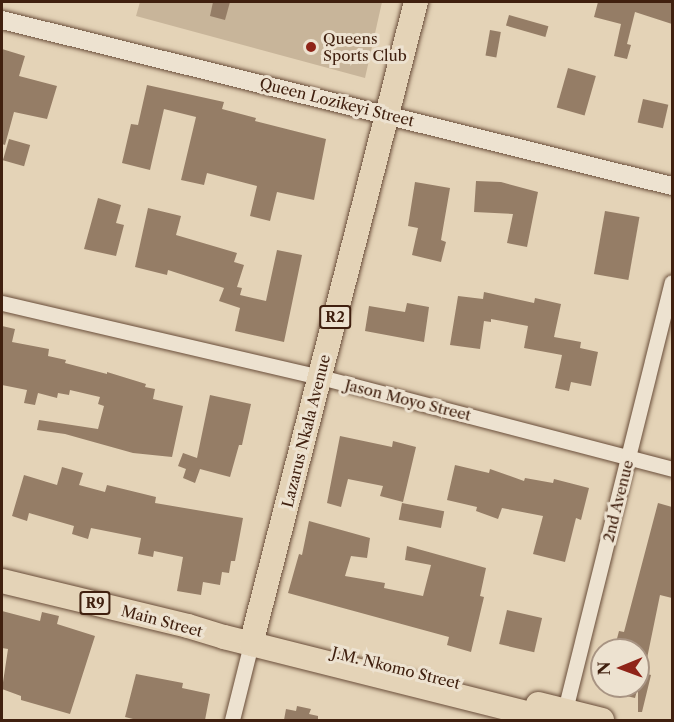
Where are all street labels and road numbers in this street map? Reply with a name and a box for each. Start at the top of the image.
street label: Queen Lozikeyi Street [258,74,416,130]
road number: R2 [318,306,352,328]
street label: Lazarus Nkala Avenue [278,352,334,510]
street label: Jason Moyo Street [343,376,473,424]
street label: 2nd Avenue [599,458,637,544]
road number: R9 [78,592,112,614]
street label: Main Street [119,602,205,640]
street label: J.M. Nkomo Street [330,643,462,693]

